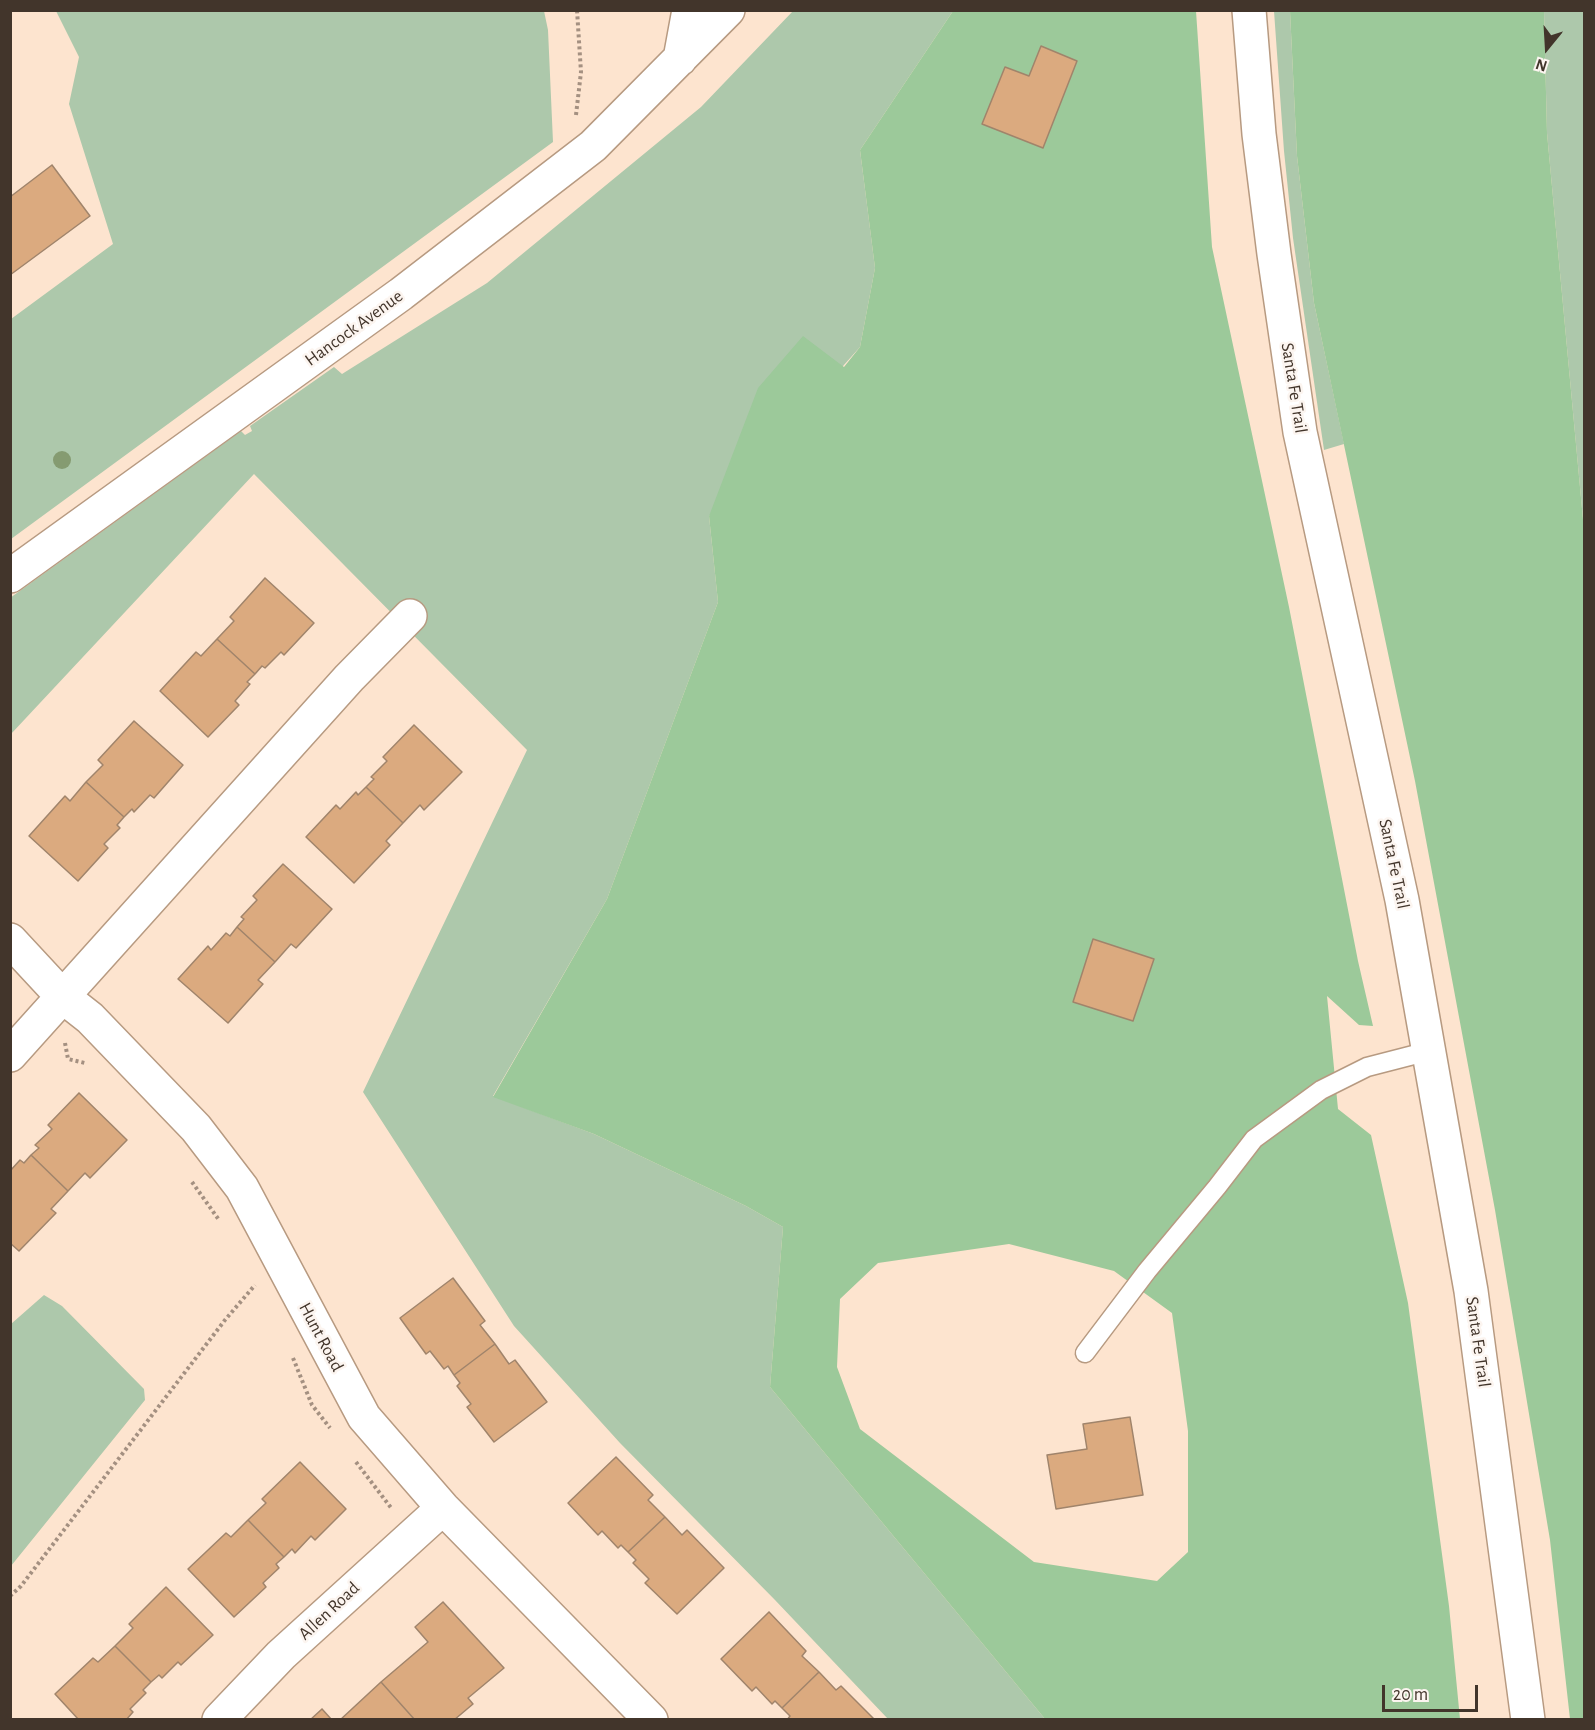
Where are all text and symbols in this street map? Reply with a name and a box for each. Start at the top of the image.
north arrow [1517,18,1577,78]
text: N [1534,56,1549,74]
street label: Hancock Avenue [301,285,407,371]
street label: Santa Fe Trail [1276,341,1312,435]
street label: Santa Fe Trail [1374,817,1414,911]
street label: Santa Fe Trail [1461,1295,1495,1389]
street label: Hunt Road [294,1299,348,1375]
street label: Allen Road [294,1577,364,1645]
scale bar [1385,1673,1481,1711]
text: 20 m [1393,1686,1428,1704]

